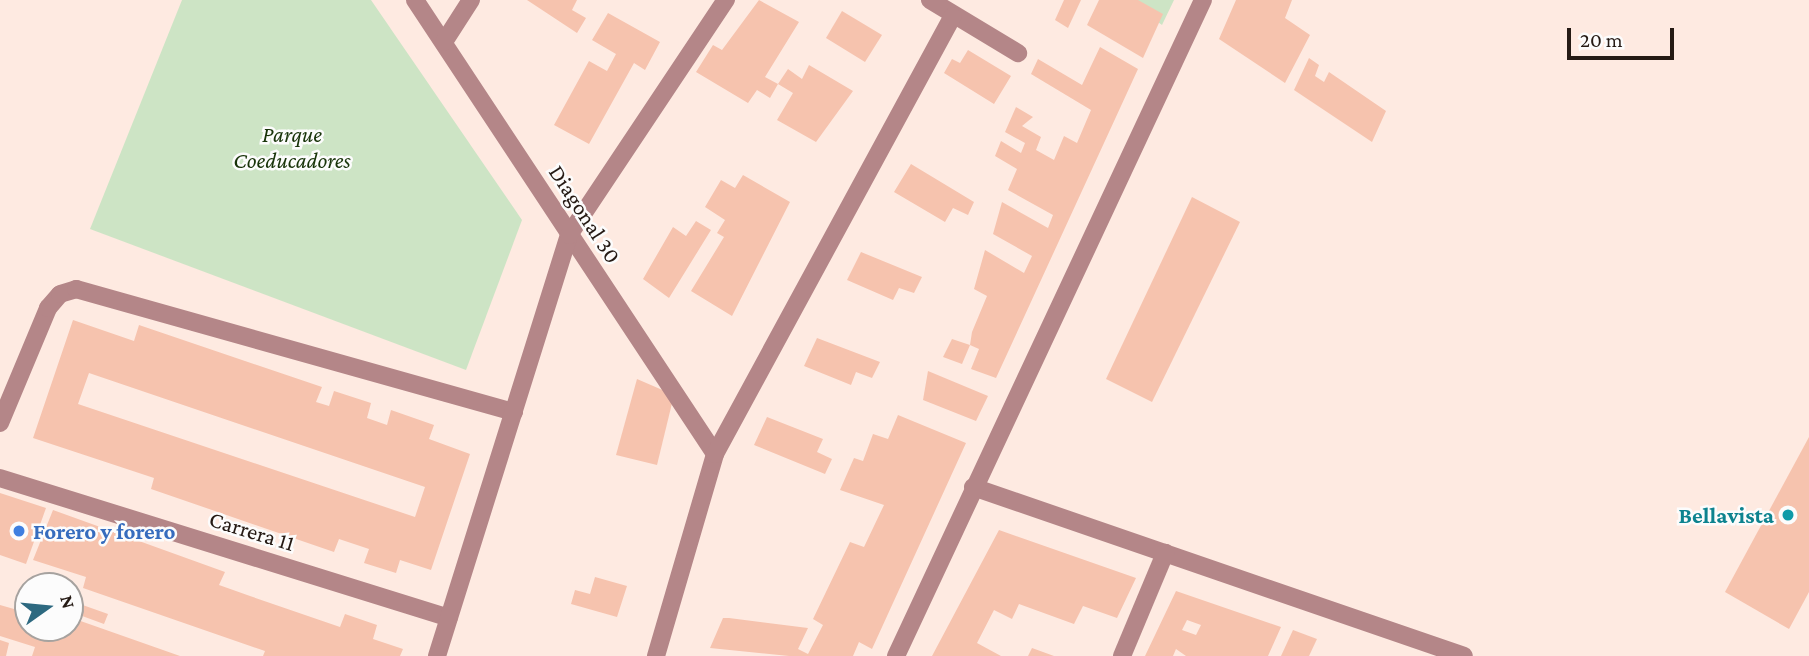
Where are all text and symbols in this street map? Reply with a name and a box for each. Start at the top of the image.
scale bar [1571,14,1678,58]
text: 20 m [1580,28,1623,52]
park label: Parque Coeducadores [233,120,351,174]
street label: Diagonal 30 [543,160,627,268]
place label: Bellavista [1679,501,1774,529]
street label: Carrera 11 [206,505,298,557]
marker: Bellavista [1780,507,1796,523]
place label: Forero y forero [33,517,175,545]
marker: Forero y forero [11,523,27,539]
north arrow [14,572,84,642]
text: N [56,593,80,611]

